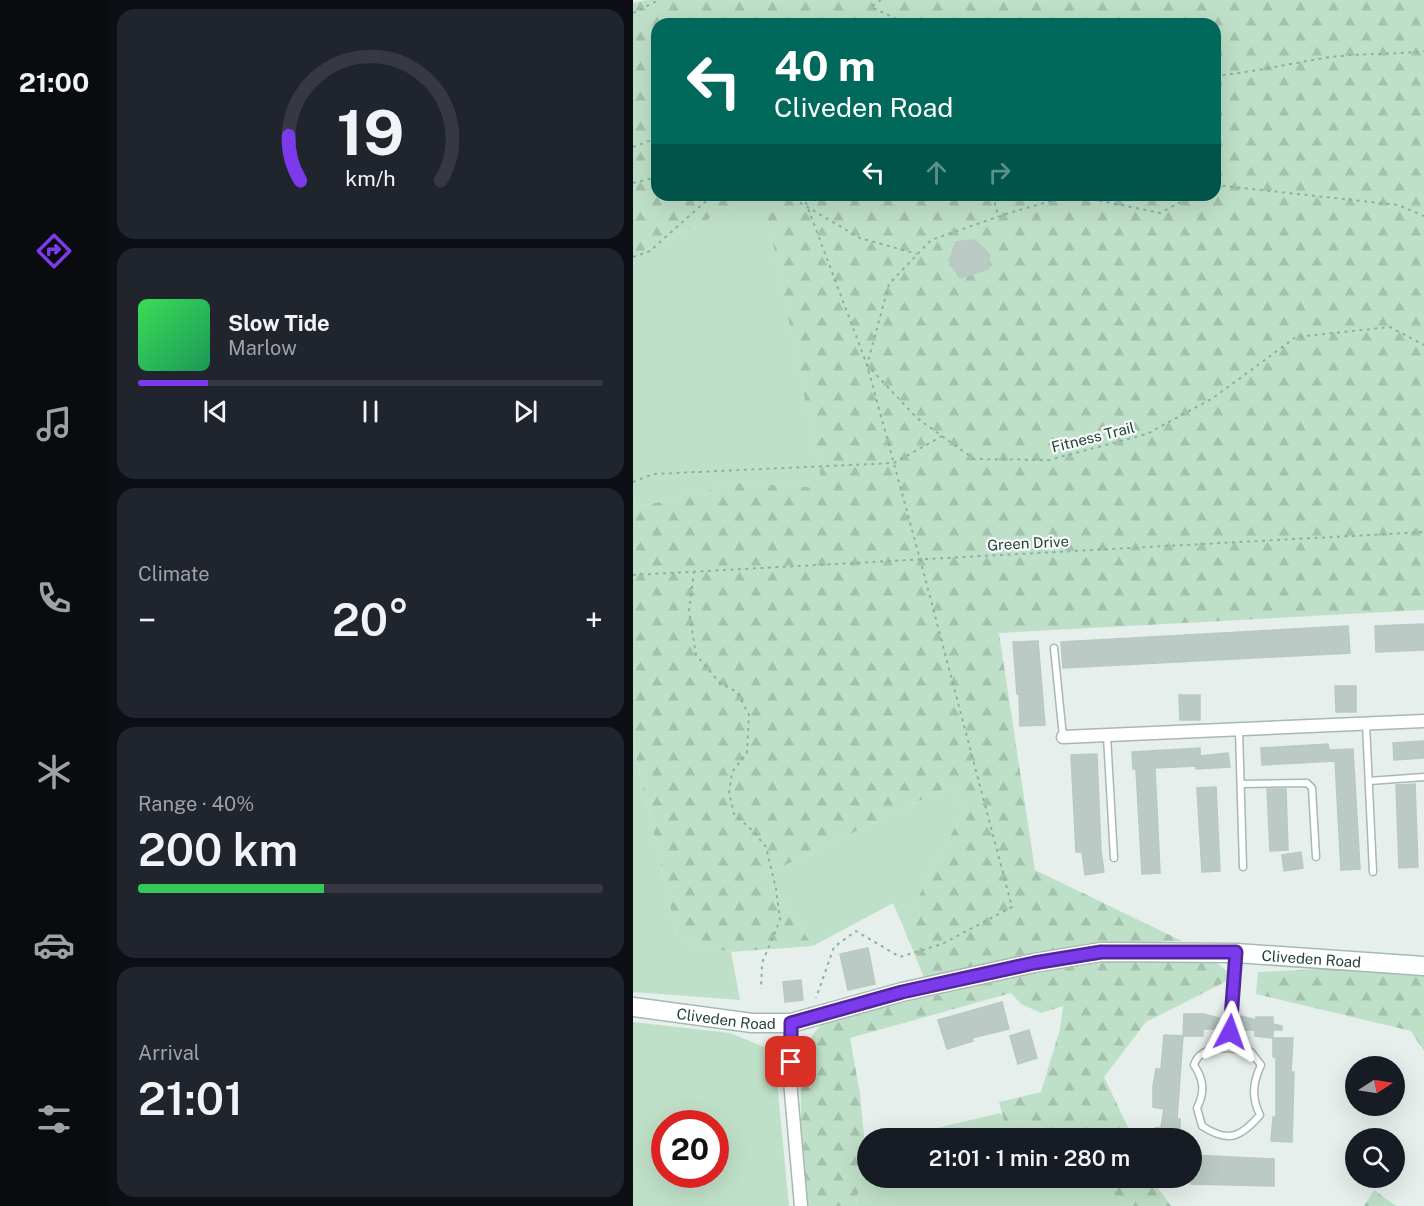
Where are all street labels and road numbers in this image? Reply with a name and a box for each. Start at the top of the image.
street label: Fitness Trail [1050,418,1136,456]
street label: Green Drive [987,532,1069,554]
street label: Cliveden Road [1261,946,1362,970]
street label: Cliveden Road [676,1004,776,1032]

